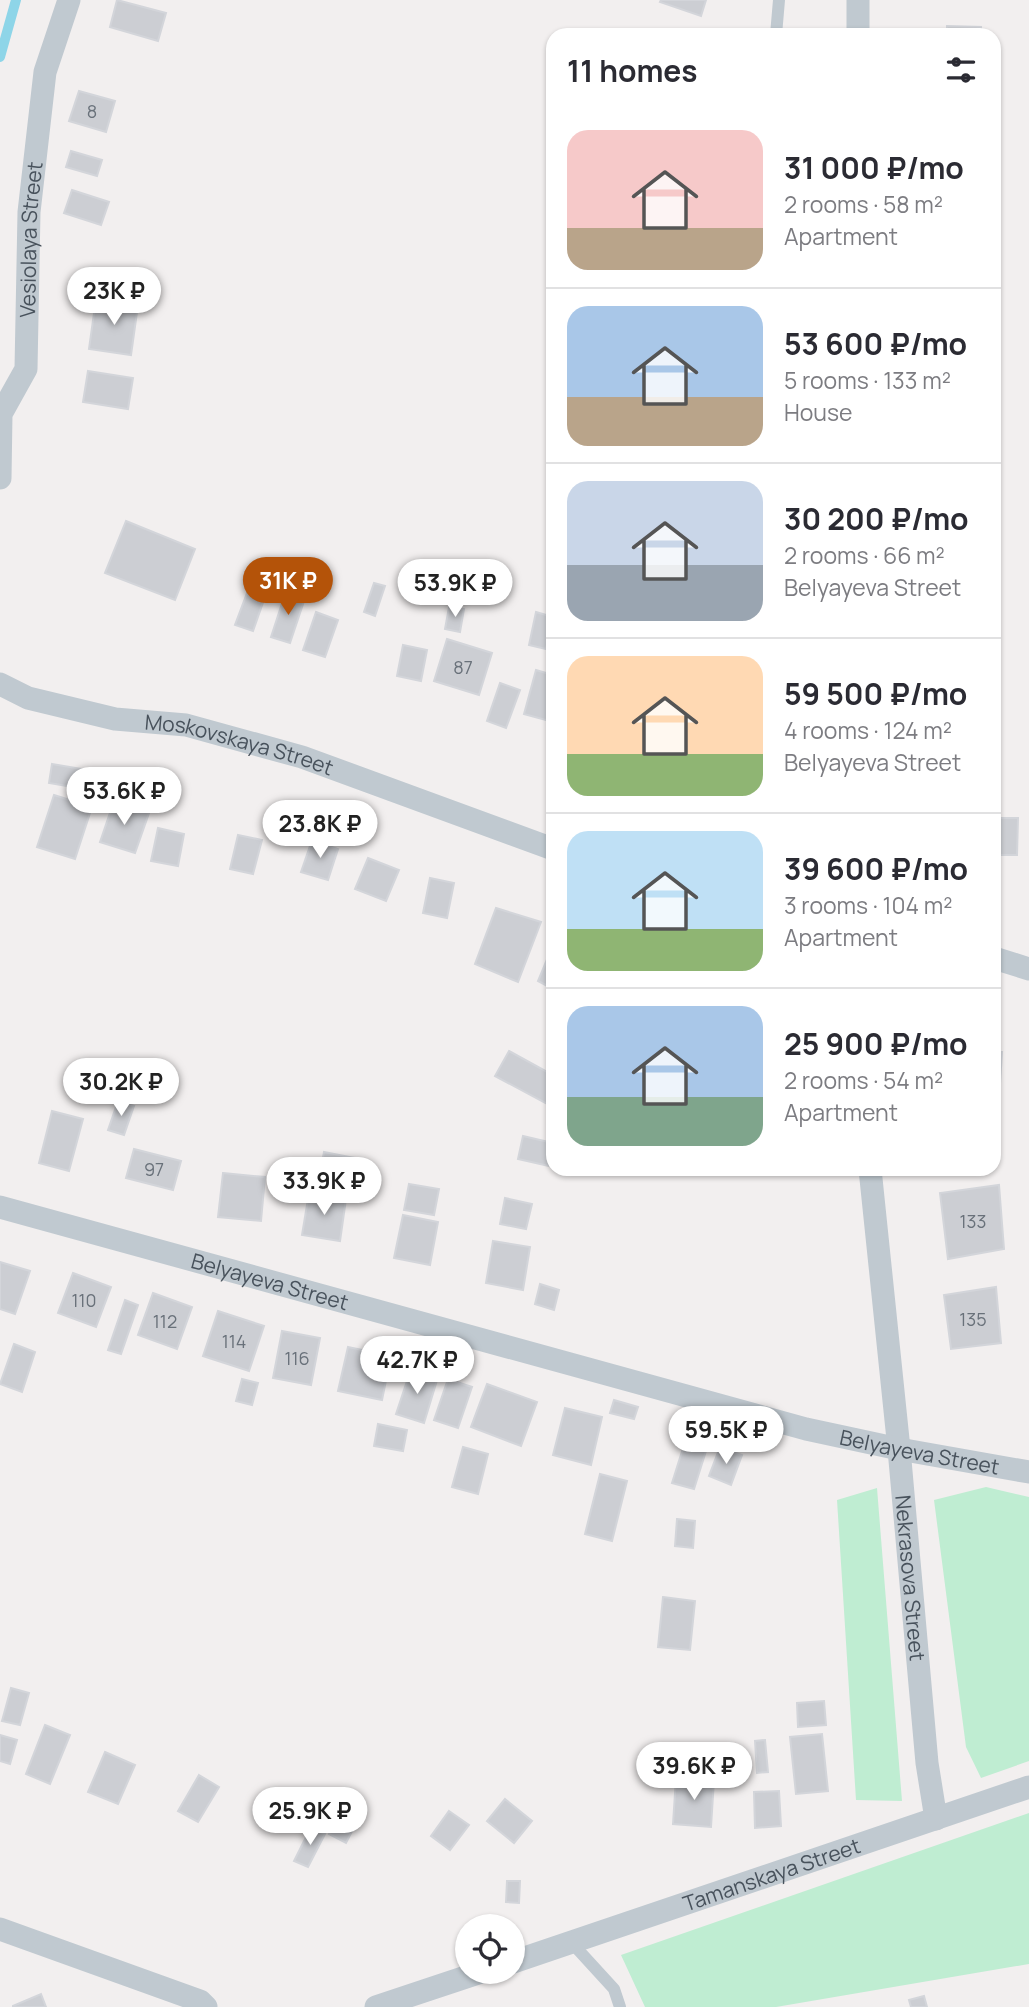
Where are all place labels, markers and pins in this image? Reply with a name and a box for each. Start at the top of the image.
pin: 23K ₽ [65,268,163,327]
pin: 31K ₽ [239,558,337,617]
pin: 53.9K ₽ [390,560,520,619]
pin: 53.6K ₽ [59,768,189,827]
pin: 23.8K ₽ [255,800,385,860]
pin: 30.2K ₽ [56,1058,186,1118]
pin: 33.9K ₽ [259,1158,389,1217]
pin: 42.7K ₽ [352,1336,482,1396]
pin: 59.5K ₽ [661,1406,791,1466]
pin: 39.6K ₽ [629,1742,759,1802]
pin: 25.9K ₽ [245,1787,375,1847]

